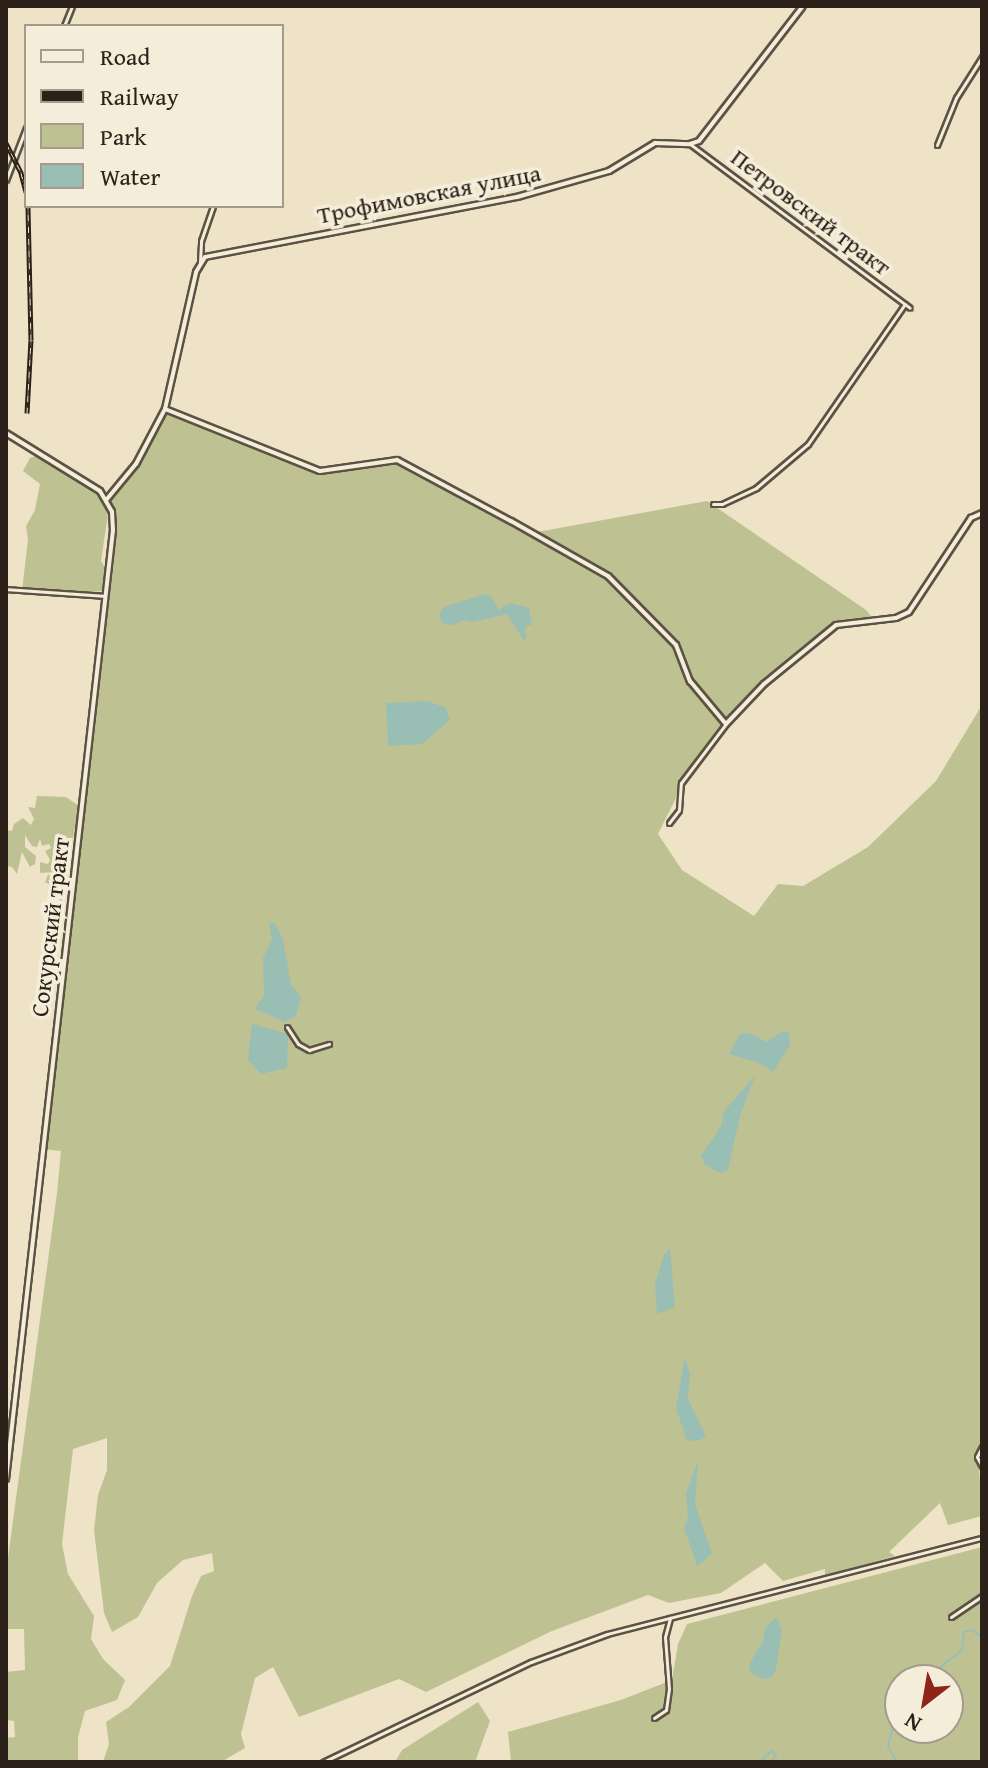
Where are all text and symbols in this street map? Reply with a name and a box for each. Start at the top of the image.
legend [24,24,284,208]
text: Road [100,39,150,74]
text: Railway [100,79,179,114]
text: Park [100,119,146,154]
street label: Петровский тракт [726,143,896,281]
street label: Трофимовская улица [315,158,543,230]
text: Water [100,159,160,194]
street label: Сокурский тракт [25,836,75,1018]
north arrow [884,1664,964,1744]
text: N [898,1705,927,1740]

